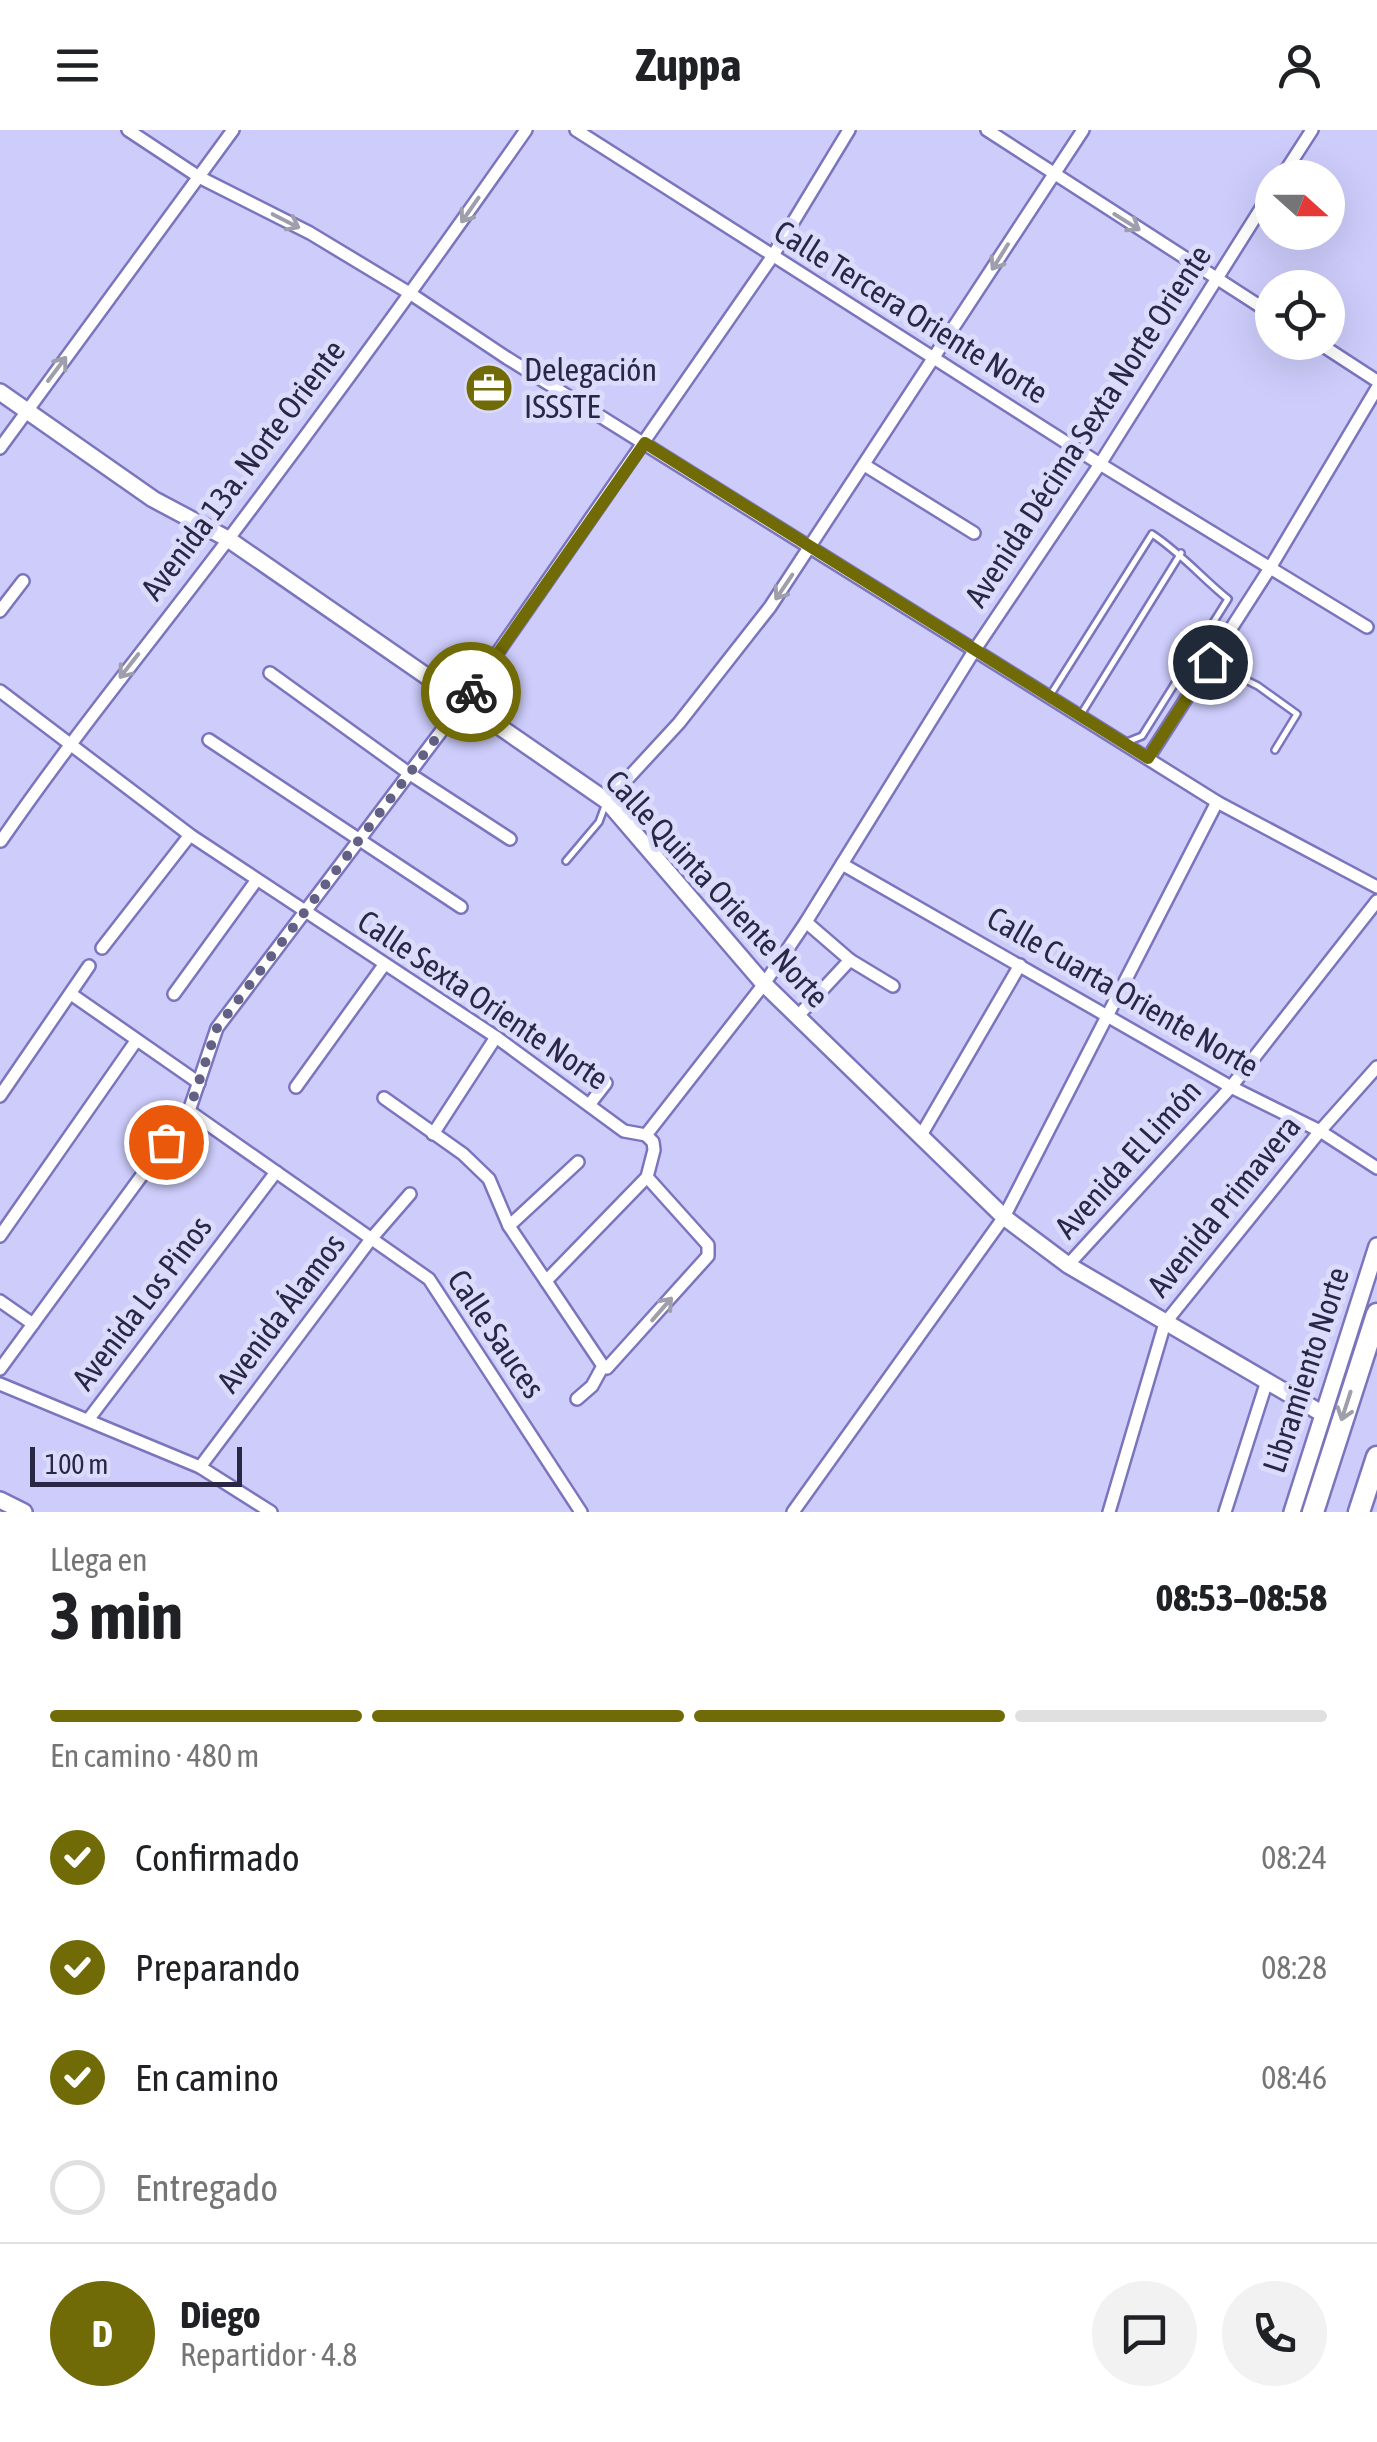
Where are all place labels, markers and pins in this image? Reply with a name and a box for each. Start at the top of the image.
place label: Delegación ISSSTE [524,351,657,425]
office icon: Delegación ISSSTE [463,362,515,414]
pin [1168,620,1253,705]
pin [124,1100,209,1185]

